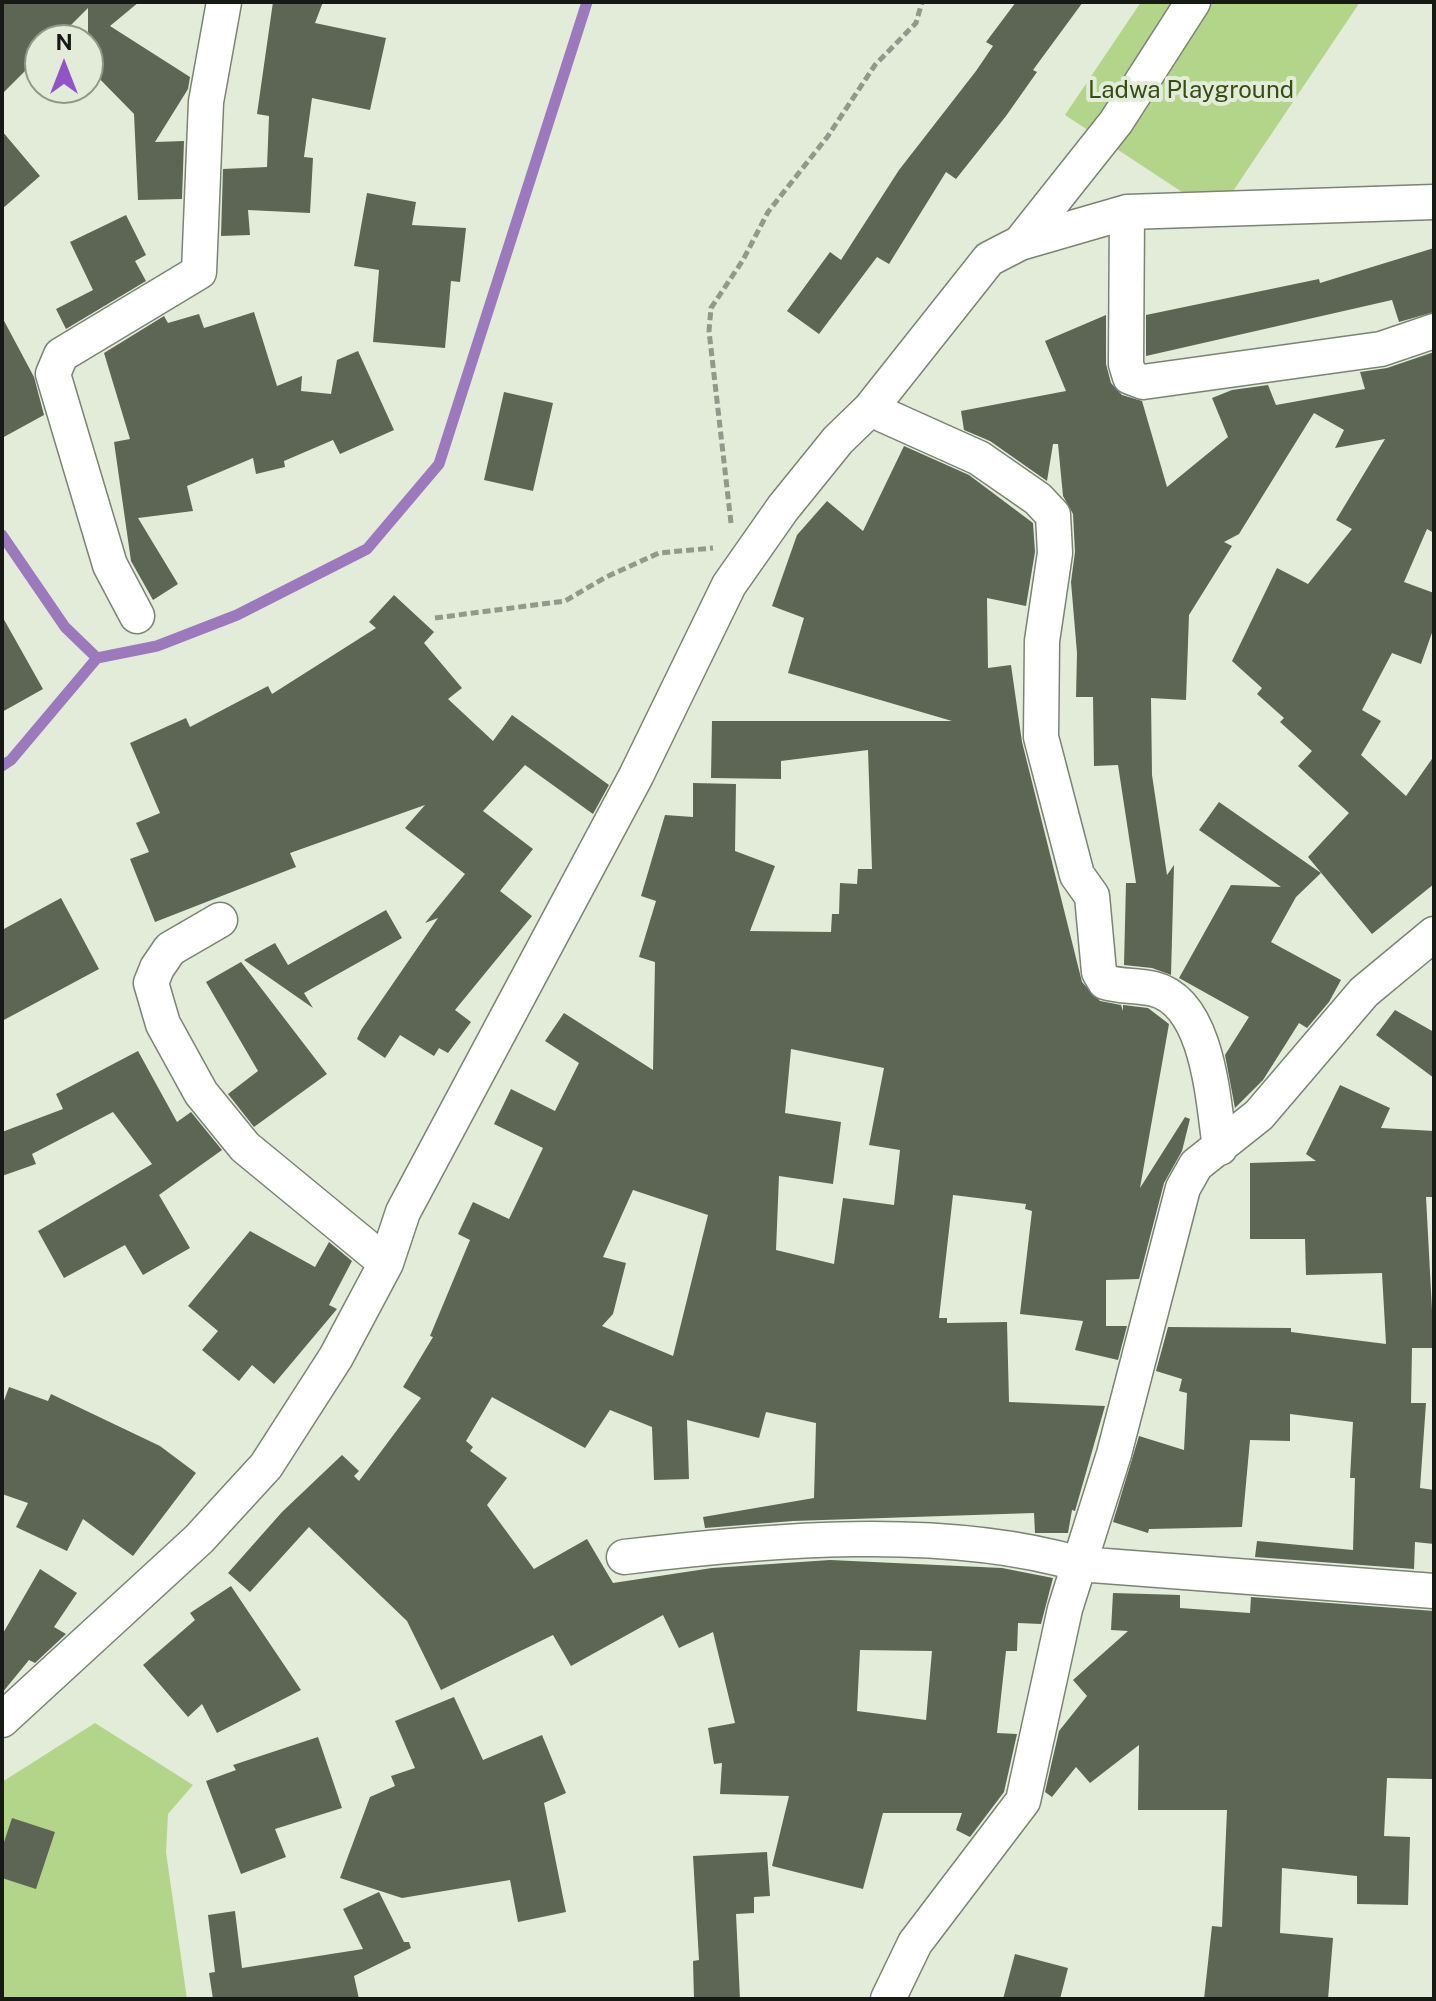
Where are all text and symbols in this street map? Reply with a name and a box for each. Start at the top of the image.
north arrow [24,24,104,104]
text: N [55,29,73,55]
park label: Ladwa Playground [1088,77,1294,105]

